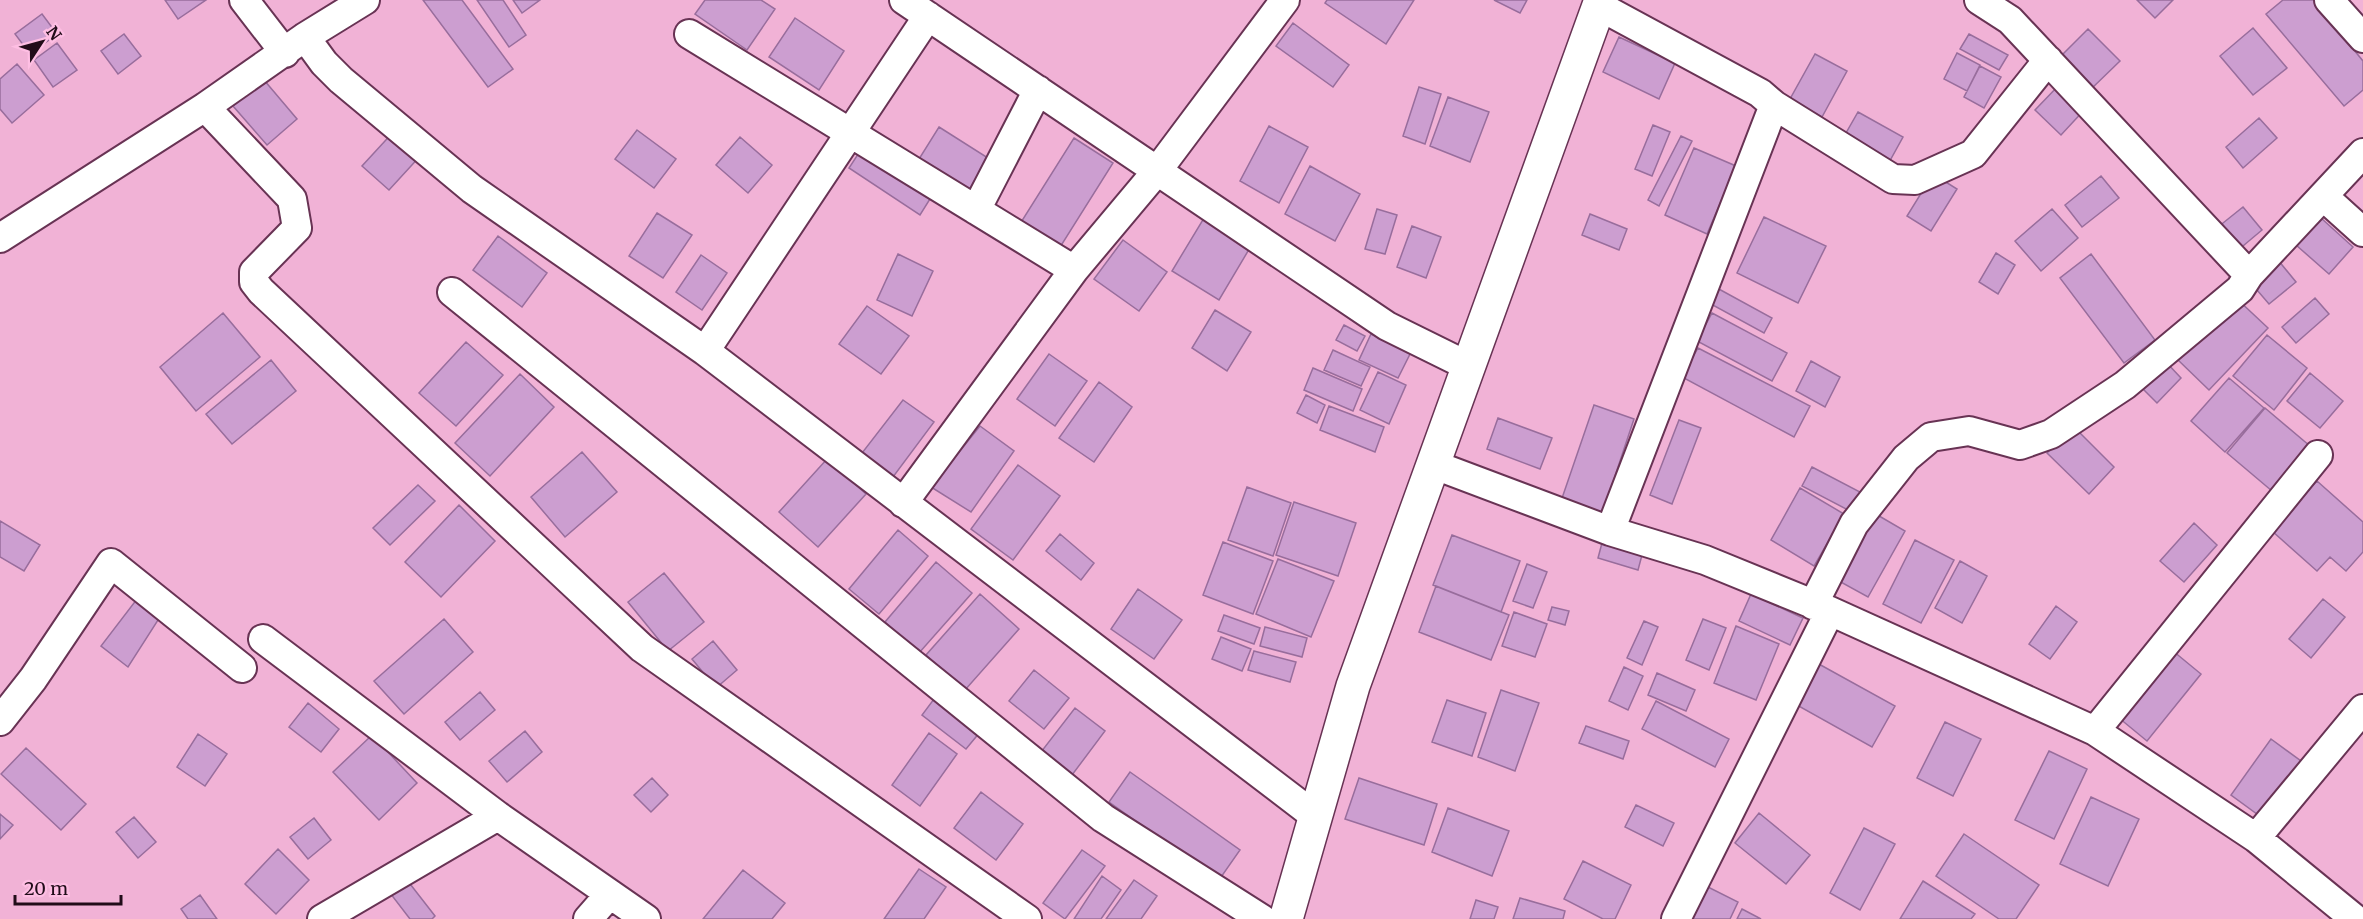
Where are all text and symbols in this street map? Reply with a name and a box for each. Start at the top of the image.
north arrow [12,12,72,72]
text: N [42,22,66,44]
scale bar [15,868,122,906]
text: 20 m [24,877,68,900]

